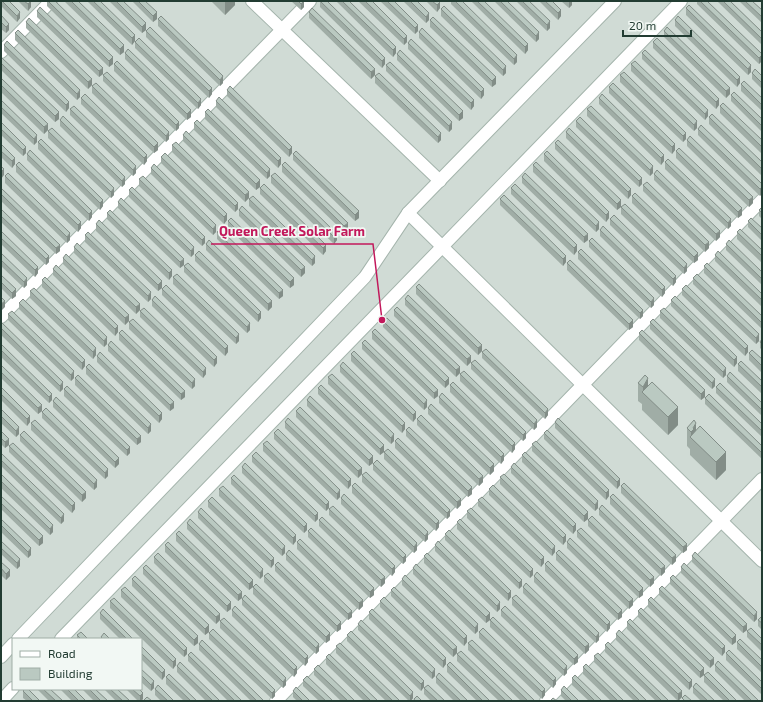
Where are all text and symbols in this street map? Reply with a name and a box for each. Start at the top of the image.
scale bar [623,12,691,38]
text: 20 m [629,18,656,32]
callout: Queen Creek Solar Farm [211,219,373,244]
text: Queen Creek Solar Farm [219,223,365,240]
legend [12,638,142,690]
text: Road [48,646,76,660]
text: Building [48,666,93,680]

